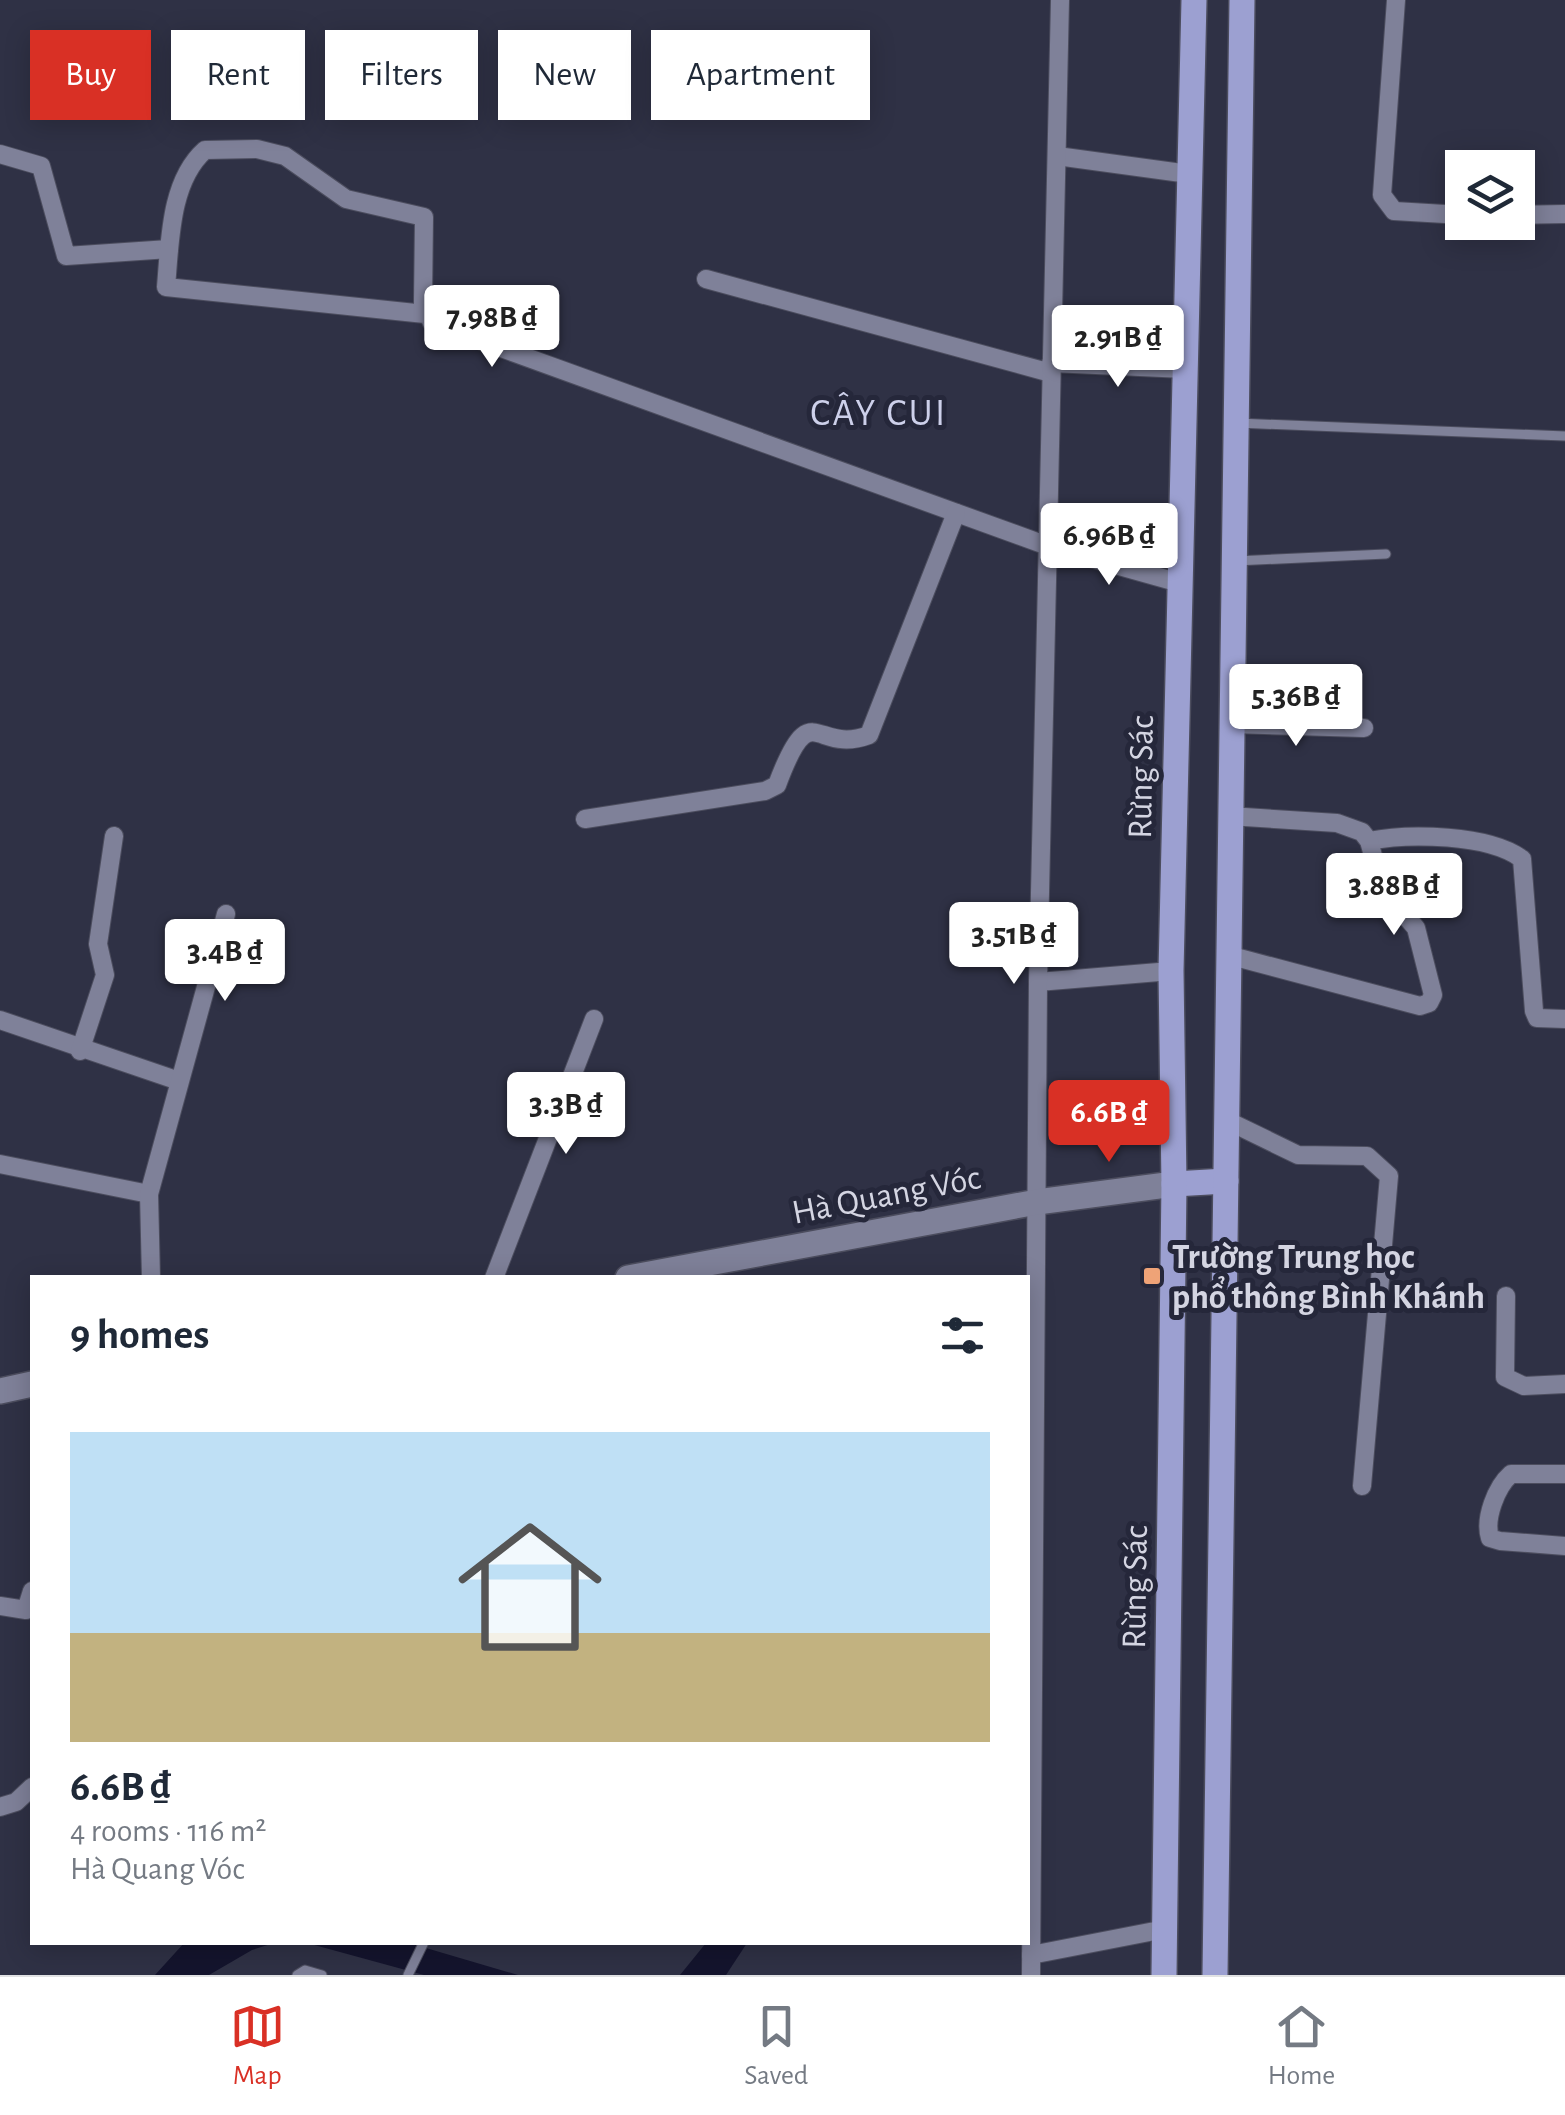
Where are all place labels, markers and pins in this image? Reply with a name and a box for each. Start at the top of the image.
pin: 7.98B ₫ [400,285,584,370]
pin: 2.91B ₫ [1026,305,1210,390]
pin: 6.96B ₫ [1017,503,1201,588]
pin: 5.36B ₫ [1204,664,1388,749]
pin: 3.88B ₫ [1302,853,1486,938]
pin: 3.51B ₫ [922,902,1106,987]
pin: 3.4B ₫ [144,919,306,1004]
pin: 3.3B ₫ [485,1072,647,1157]
pin: 6.6B ₫ [1028,1080,1190,1165]
place label: Trường Trung học phổ thông Bình Khánh [1172,1240,1485,1315]
marker: Trường Trung học phổ thông Bình Khánh [1141,1265,1163,1287]

